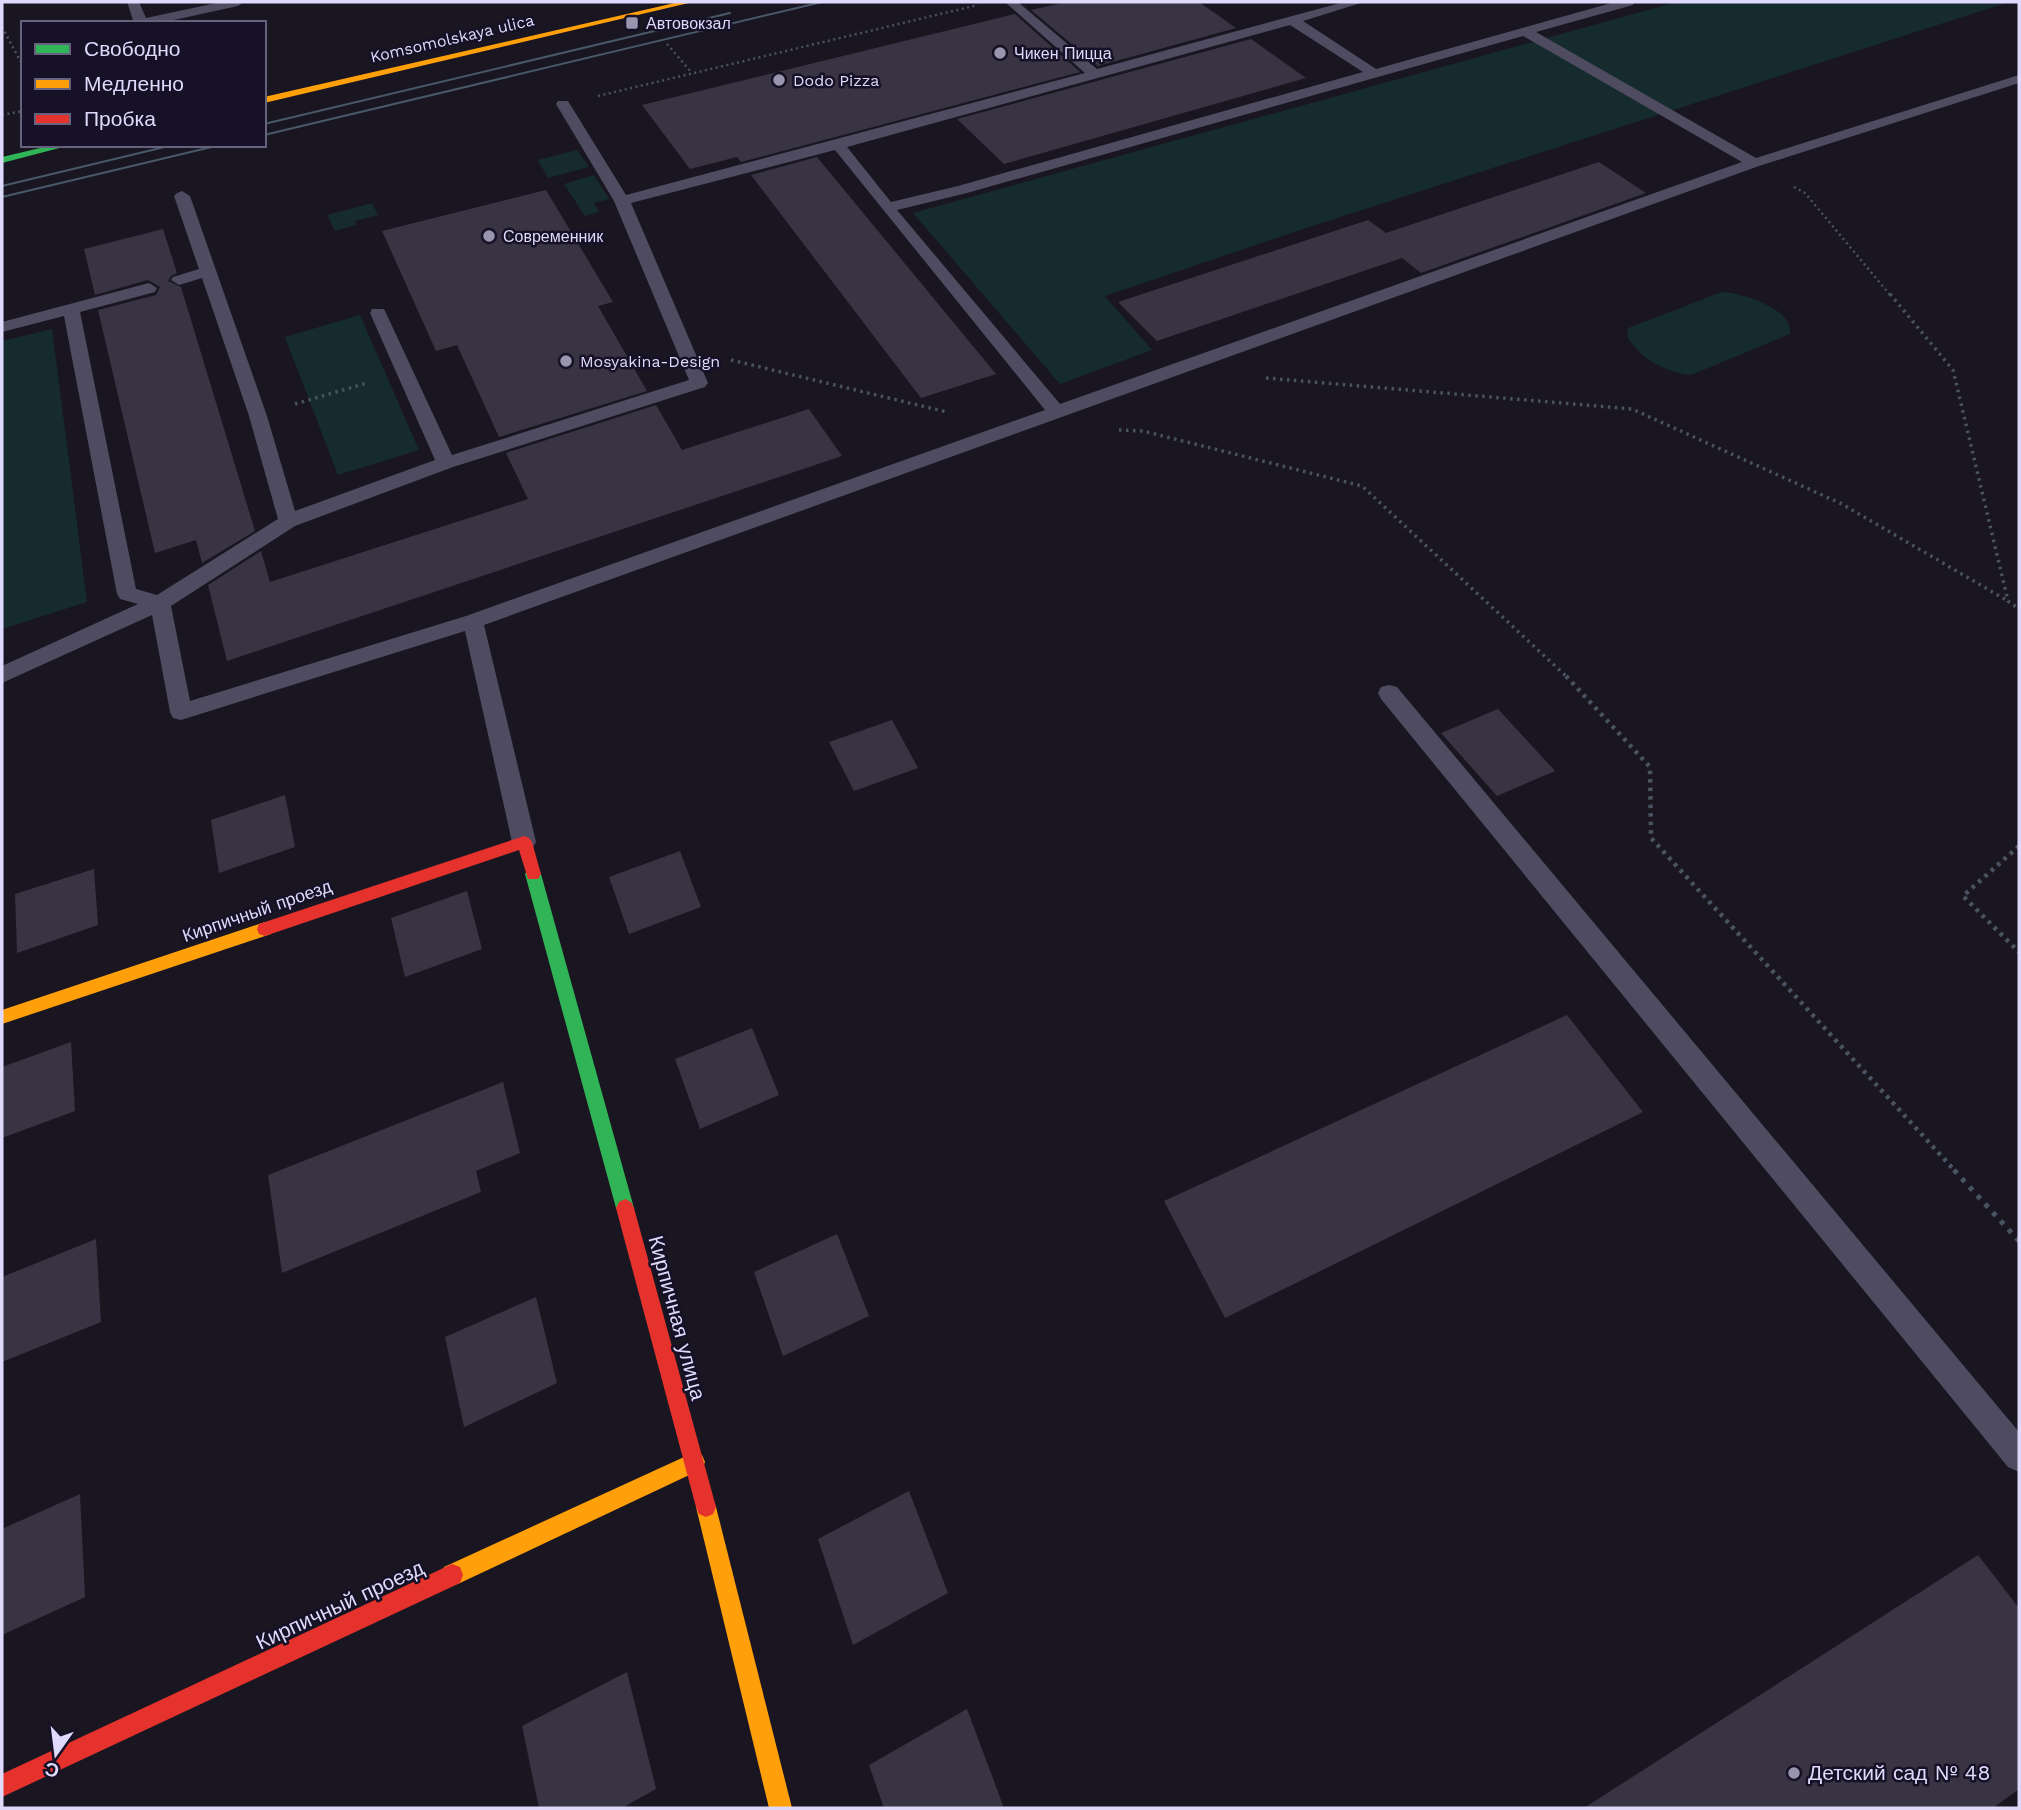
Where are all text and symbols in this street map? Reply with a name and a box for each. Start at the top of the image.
street label: Komsomolskaya ulica [368,10,536,67]
place label: Автовокзал [646,14,731,33]
marker: Автовокзал [624,15,640,31]
legend [21,21,266,147]
text: Свободно [84,36,181,61]
place label: Чикен Пицца [1014,44,1112,63]
marker: Чикен Пицца [992,45,1008,61]
text: Медленно [84,71,184,96]
place label: Dodo Pizza [793,71,879,90]
marker: Dodo Pizza [771,72,787,88]
text: Пробка [84,106,156,131]
place label: Современник [503,227,604,246]
marker: Современник [481,228,497,244]
place label: Mosyakina-Design [580,352,720,371]
marker: Mosyakina-Design [558,353,574,369]
street label: Кирпичный проезд [179,875,335,946]
street label: Кирпичная улица [644,1233,712,1403]
street label: Кирпичный проезд [252,1555,428,1654]
north arrow [21,1719,91,1789]
text: С [42,1757,61,1783]
place label: Детский сад № 48 [1808,1760,1990,1785]
marker: Детский сад № 48 [1786,1765,1802,1781]

